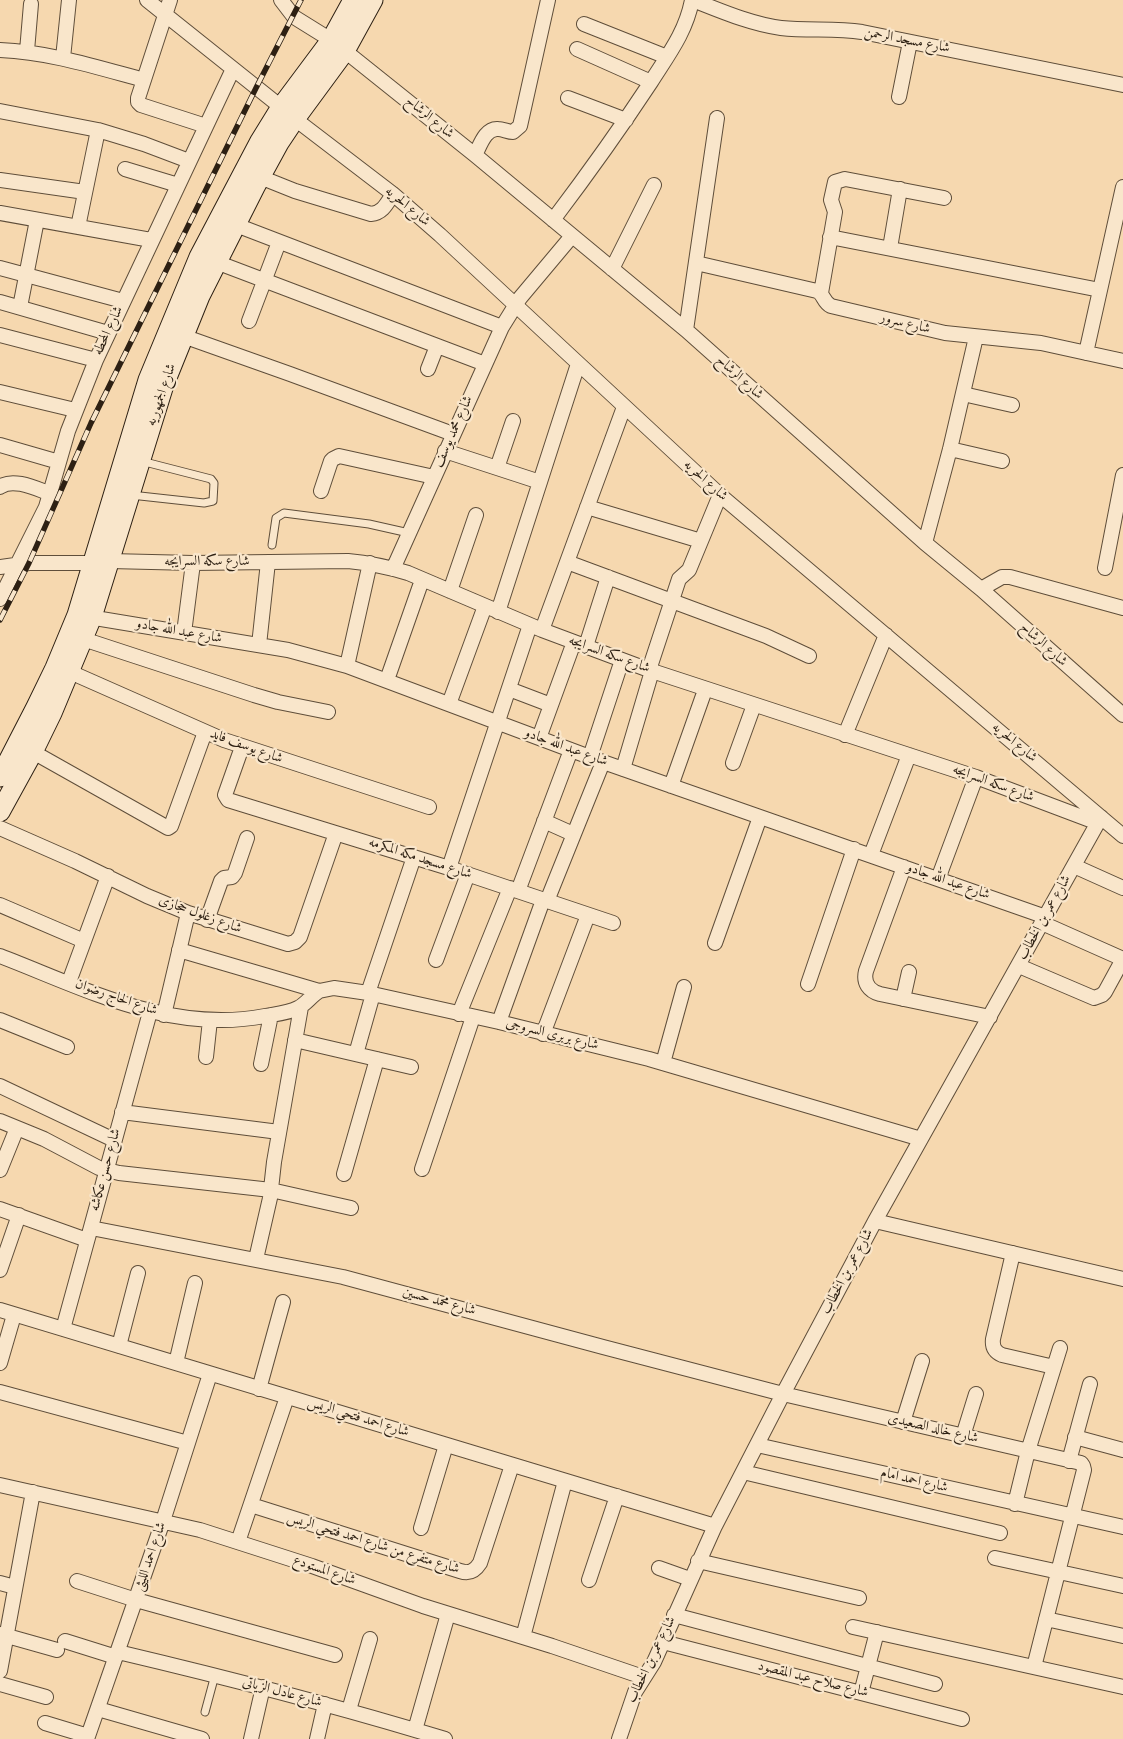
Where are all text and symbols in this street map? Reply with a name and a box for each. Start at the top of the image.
street label: شارع مسجد الرحمن [863,24,951,58]
street label: شارع الرشاح [401,93,457,143]
street label: شارع الحريه [381,183,433,231]
street label: شارع المحطه [90,304,128,358]
street label: شارع سرور [878,310,932,338]
street label: شارع الرشاح [712,352,766,404]
street label: شارع الجمهوريه [143,362,181,428]
street label: شارع محمد يوسف [431,394,477,470]
street label: شارع الحريه [679,457,731,505]
street label: شارع سكه السرايجه [164,554,250,570]
street label: شارع عبد الله جادو [135,616,223,648]
street label: شارع الرشاح [1016,619,1070,671]
street label: شارع سكه السرايجه [566,632,652,678]
street label: شارع الحريه [988,719,1040,767]
street label: شارع عبد الله جادو [522,725,610,771]
street label: شارع يوسف فايد [207,726,285,768]
street label: شارع سكه السرايجه [950,761,1036,807]
street label: شارع مسجد مكه المكرمه [366,834,474,884]
street label: شارع عبد الله جادو [904,860,992,904]
street label: شارع عمر بن الخطاب [1015,873,1075,963]
street label: شارع زغلول حجازى [156,892,244,938]
street label: شارع الحاج رضوان [73,976,159,1020]
street label: شارع بربرى السروجى [504,1015,600,1055]
street label: شارع حسن عكاشه [87,1127,125,1213]
street label: شارع عمر بن الخطاب [818,1226,878,1318]
street label: شارع محمد حسين [401,1284,477,1320]
street label: شارع احمد فتحي الريس [305,1395,411,1441]
street label: شارع خالد الصعيدى [886,1410,980,1448]
street label: شارع احمد امام [879,1465,949,1497]
street label: شارع متفرع من شارع احمد فتحي الريس [285,1510,461,1578]
street label: شارع احمد الليثى [131,1520,171,1594]
street label: شارع المستودع [290,1552,358,1590]
street label: شارع عمر بن الخطاب [624,1614,680,1706]
street label: شارع صلاح عبد المقصود [756,1658,870,1702]
street label: شارع عادل الزياتى [240,1674,324,1712]

